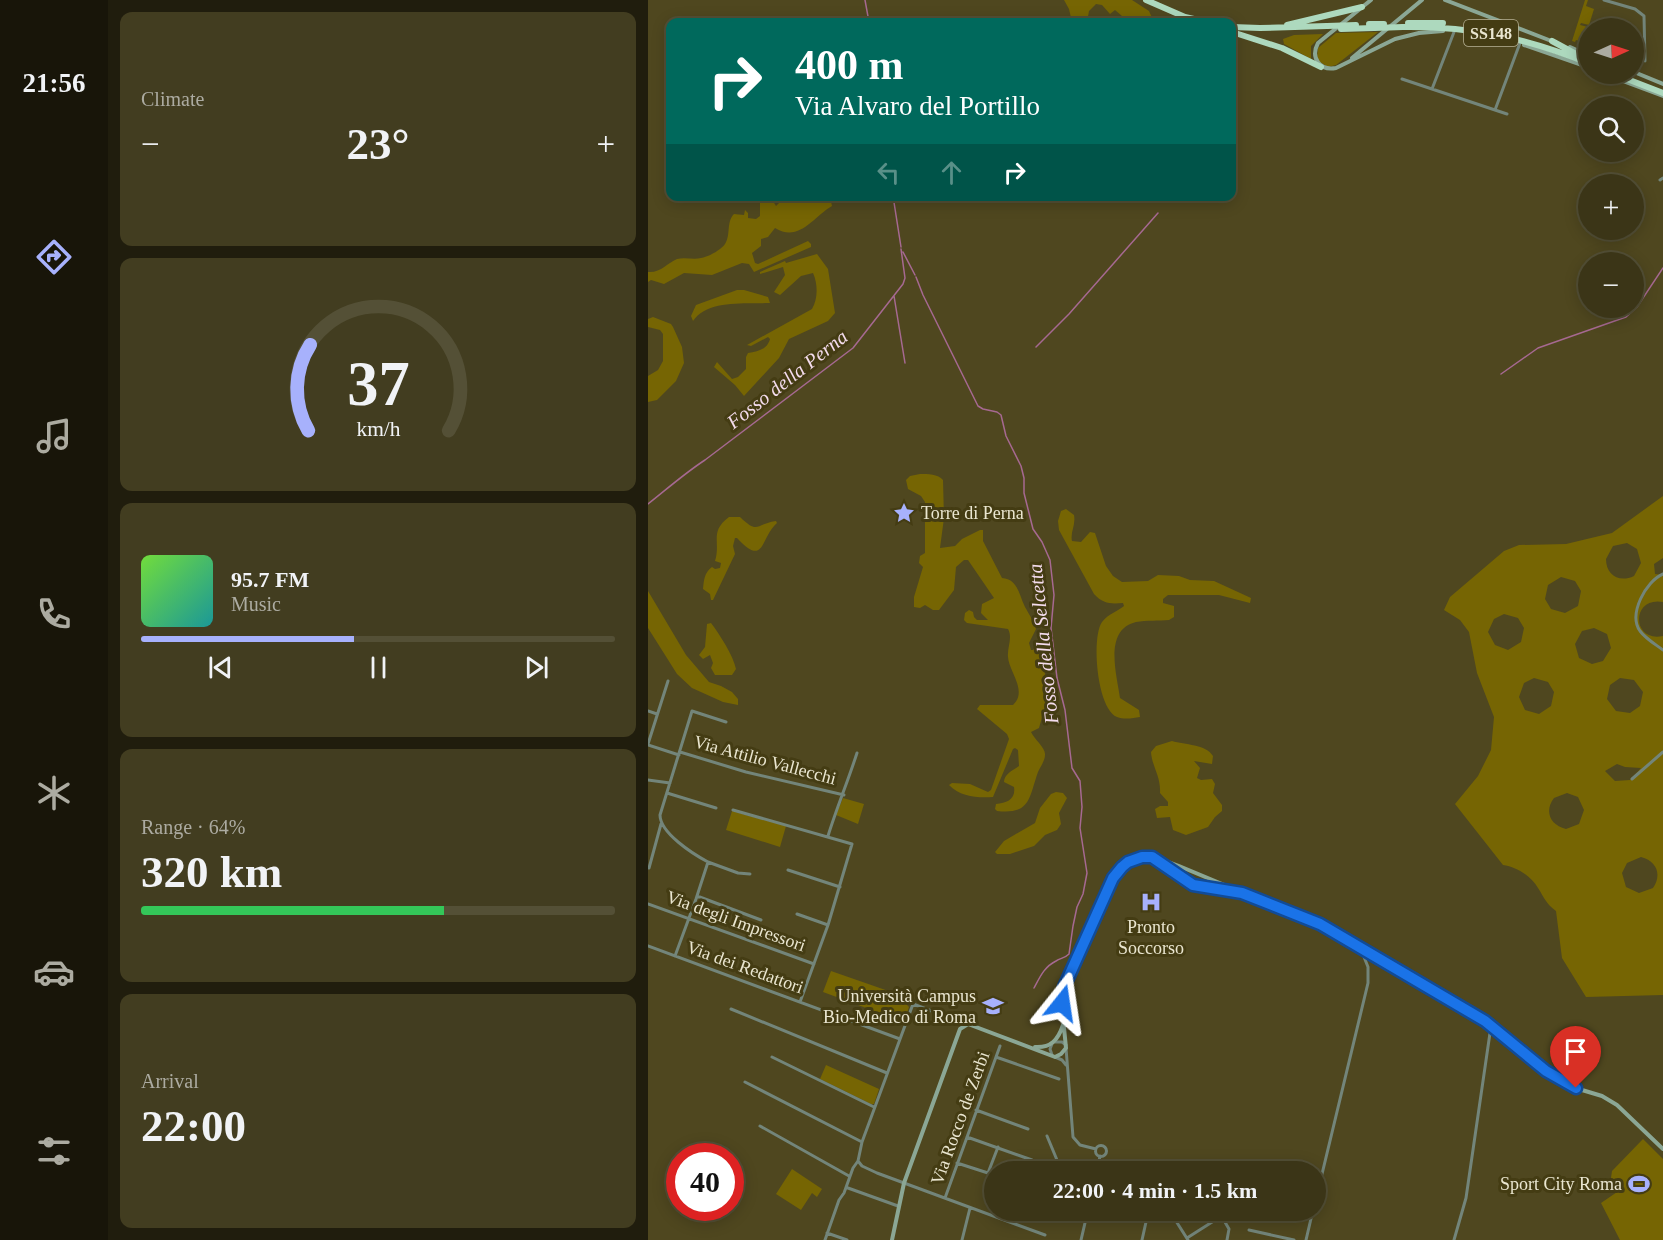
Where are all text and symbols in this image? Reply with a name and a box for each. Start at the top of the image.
north arrow [1578,18,1644,84]
map controls [1578,18,1644,318]
road number: SS148 [1464,20,1518,46]
icon: right [696,42,774,120]
text: 400 m [795,42,904,88]
text: 21:56 [23,68,86,98]
text: Climate [141,88,204,110]
text: Via Alvaro del Portillo [795,91,1040,121]
button: search [1578,96,1644,162]
text: 23° [347,119,410,169]
text: − [141,126,160,162]
text: + [596,126,615,162]
icon: left [872,156,905,189]
icon: ahead [935,156,968,189]
icon: right [998,156,1031,189]
button: + [1578,174,1644,240]
icon: directions [33,236,75,278]
button: − [1578,252,1644,318]
water label: Fosso della Perna [722,325,852,433]
text: 37 [347,350,409,419]
icon: music [33,415,75,457]
text: km/h [356,418,400,442]
place icon: Torre di Perna [892,501,916,525]
place label: Torre di Perna [921,503,1024,523]
water label: Fosso della Selcetta [1024,563,1062,726]
text: 95.7 FM [231,567,309,592]
icon: phone [33,593,75,635]
text: Music [231,593,281,615]
icon: previous [204,651,237,684]
icon: pause [362,651,395,684]
icon: next [520,651,553,684]
street label: Via Attilio Vallecchi [692,731,838,789]
icon: climate [33,772,75,814]
text: Range · 64% [141,816,245,838]
text: 320 km [141,847,282,897]
street label: Via degli Impressori [664,886,808,956]
hospital icon: Pronto Soccorso [1139,890,1163,914]
place label: Pronto Soccorso [1118,917,1184,958]
street label: Via dei Redattori [684,937,806,997]
icon: car [33,951,75,993]
position arrow [1030,971,1094,1035]
place label: Università Campus Bio-Medico di Roma [823,986,976,1027]
school or university icon: Università Campus Bio-Medico di Roma [981,994,1005,1018]
pin [1550,1026,1601,1088]
icon: arrive [1559,1035,1592,1068]
street label: Via Rocco de Zerbi [927,1049,993,1187]
text: Arrival [141,1070,199,1092]
text: 22:00 [141,1101,246,1151]
icon: filters [33,1130,75,1172]
speed limit sign: 40 [666,1143,744,1221]
sports icon: Sport City Roma [1627,1172,1651,1196]
place label: Sport City Roma [1500,1174,1622,1194]
text: 22:00 · 4 min · 1.5 km [1053,1178,1257,1203]

